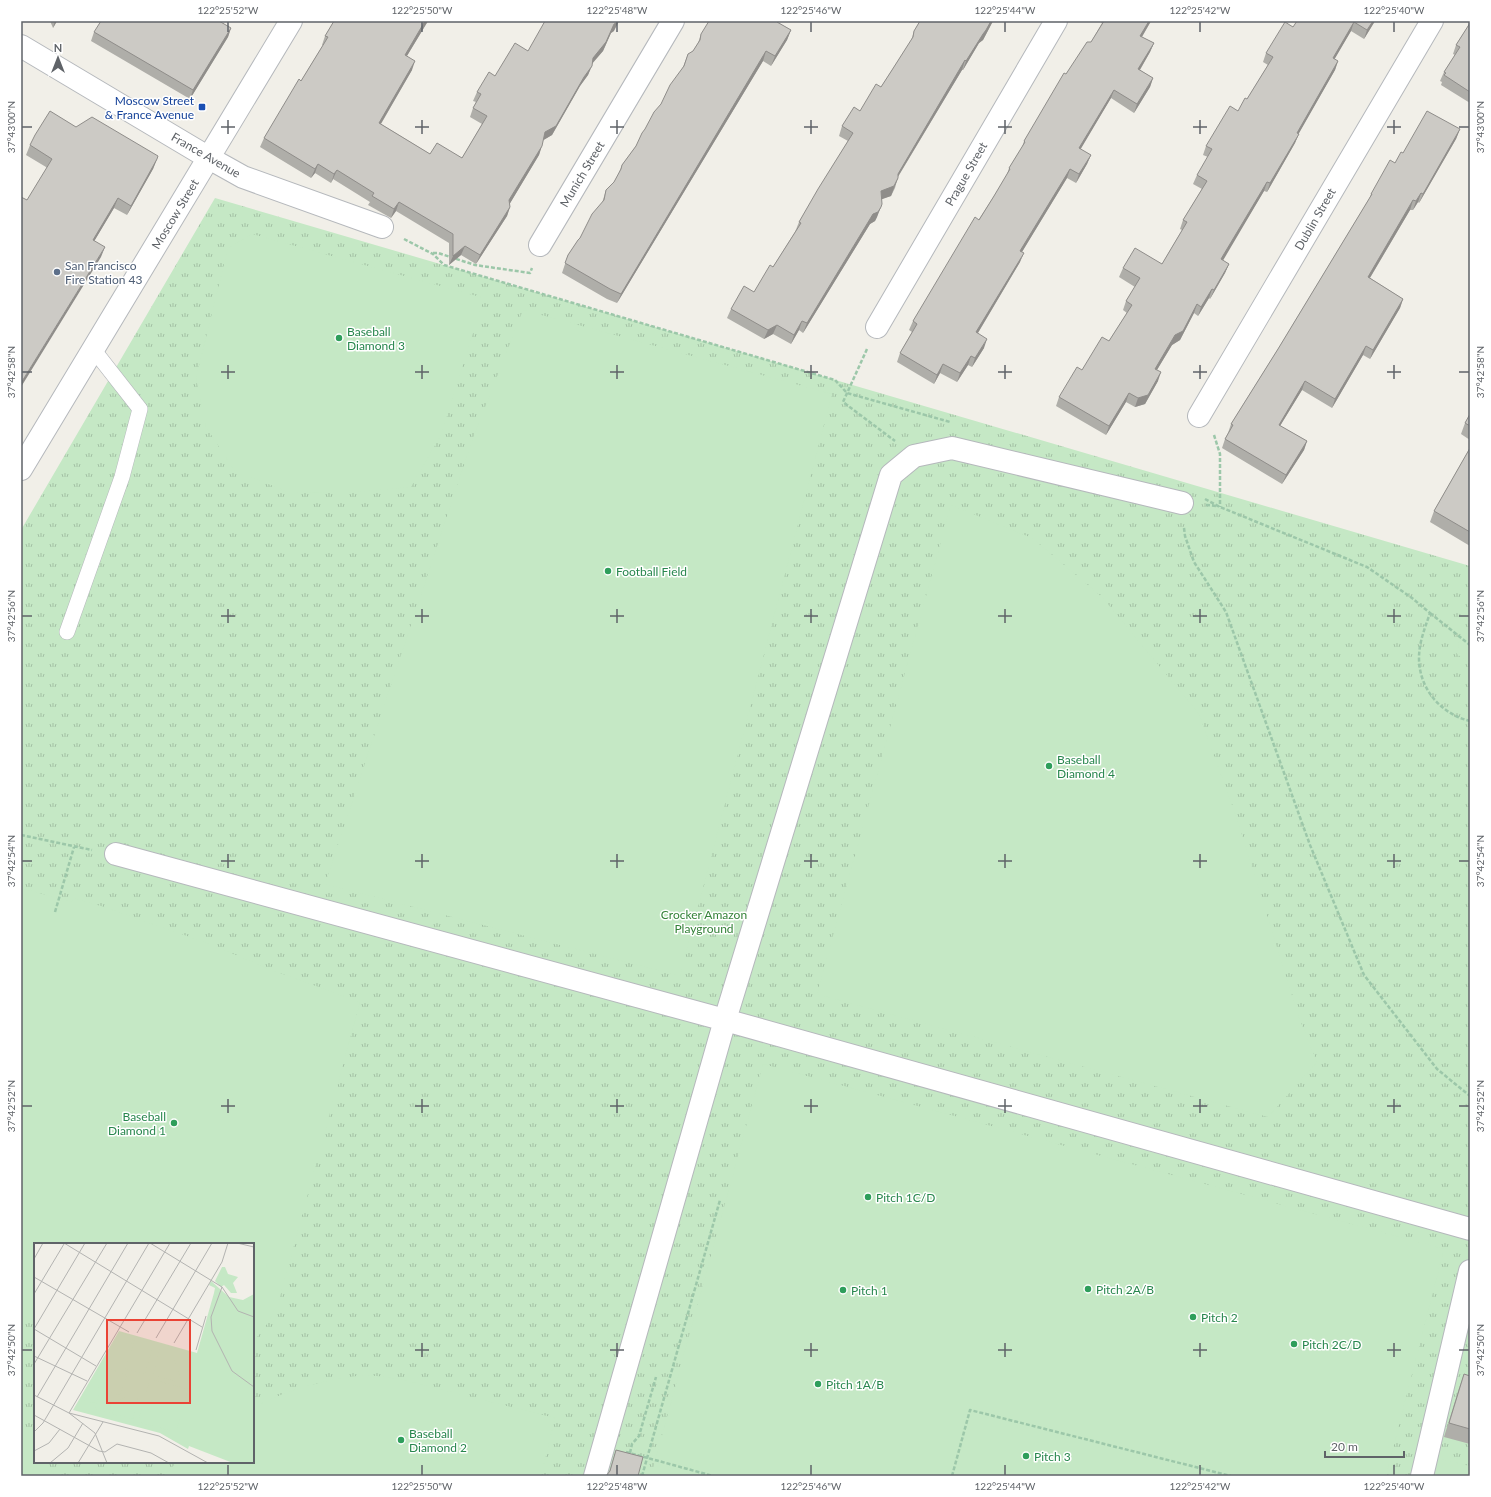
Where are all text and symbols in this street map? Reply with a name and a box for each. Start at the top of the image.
text: 122°25'52"W [198,4,259,16]
text: 122°25'50"W [392,4,453,16]
text: 122°25'48"W [587,4,648,16]
text: 122°25'46"W [781,4,842,16]
text: 122°25'44"W [975,4,1036,16]
text: 122°25'42"W [1170,4,1231,16]
text: 122°25'40"W [1364,4,1425,16]
north arrow [38,38,78,78]
text: N [54,41,62,54]
place label: Moscow Street & France Avenue [105,93,195,122]
text: 37°43'00"N [5,101,17,153]
text: 37°43'00"N [1474,101,1486,153]
marker: Moscow Street & France Avenue [197,102,207,112]
street label: France Avenue [169,129,243,181]
street label: Munich Street [556,138,608,210]
street label: Prague Street [942,139,991,209]
street label: Moscow Street [148,176,202,252]
street label: Dublin Street [1291,185,1339,253]
place label: San Francisco Fire Station 43 [65,258,143,287]
marker: San Francisco Fire Station 43 [52,267,62,277]
place label: Baseball Diamond 3 [347,324,405,353]
marker: Baseball Diamond 3 [334,333,344,343]
text: 37°42'58"N [5,346,17,398]
text: 37°42'58"N [1474,346,1486,398]
place label: Football Field [616,564,687,579]
marker: Football Field [603,566,613,576]
text: 37°42'56"N [5,590,17,642]
text: 37°42'56"N [1474,590,1486,642]
place label: Baseball Diamond 4 [1057,752,1115,781]
marker: Baseball Diamond 4 [1044,761,1054,771]
text: 37°42'54"N [5,835,17,887]
text: 37°42'54"N [1474,835,1486,887]
park label: Crocker Amazon Playground [661,907,747,936]
text: 37°42'52"N [5,1080,17,1132]
text: 37°42'52"N [1474,1080,1486,1132]
place label: Baseball Diamond 1 [108,1109,166,1138]
marker: Baseball Diamond 1 [169,1118,179,1128]
place label: Pitch 1C/D [876,1190,935,1205]
marker: Pitch 1C/D [863,1192,873,1202]
inset map [34,1243,254,1463]
place label: Pitch 2A/B [1096,1282,1154,1297]
place label: Pitch 1 [851,1283,888,1298]
marker: Pitch 2A/B [1083,1284,1093,1294]
marker: Pitch 1 [838,1285,848,1295]
place label: Pitch 2 [1201,1310,1238,1325]
marker: Pitch 2 [1188,1312,1198,1322]
text: 37°42'50"N [5,1324,17,1376]
text: 37°42'50"N [1474,1324,1486,1376]
place label: Pitch 2C/D [1302,1337,1361,1352]
marker: Pitch 2C/D [1289,1339,1299,1349]
place label: Pitch 1A/B [826,1377,884,1392]
marker: Pitch 1A/B [813,1379,823,1389]
place label: Baseball Diamond 2 [409,1426,467,1455]
scale bar [1325,1433,1404,1459]
marker: Baseball Diamond 2 [396,1435,406,1445]
text: 20 m [1331,1439,1358,1454]
place label: Pitch 3 [1034,1449,1071,1464]
marker: Pitch 3 [1021,1451,1031,1461]
text: 122°25'52"W [198,1480,259,1492]
text: 122°25'50"W [392,1480,453,1492]
text: 122°25'48"W [587,1480,648,1492]
text: 122°25'46"W [781,1480,842,1492]
text: 122°25'44"W [975,1480,1036,1492]
text: 122°25'42"W [1170,1480,1231,1492]
text: 122°25'40"W [1364,1480,1425,1492]

